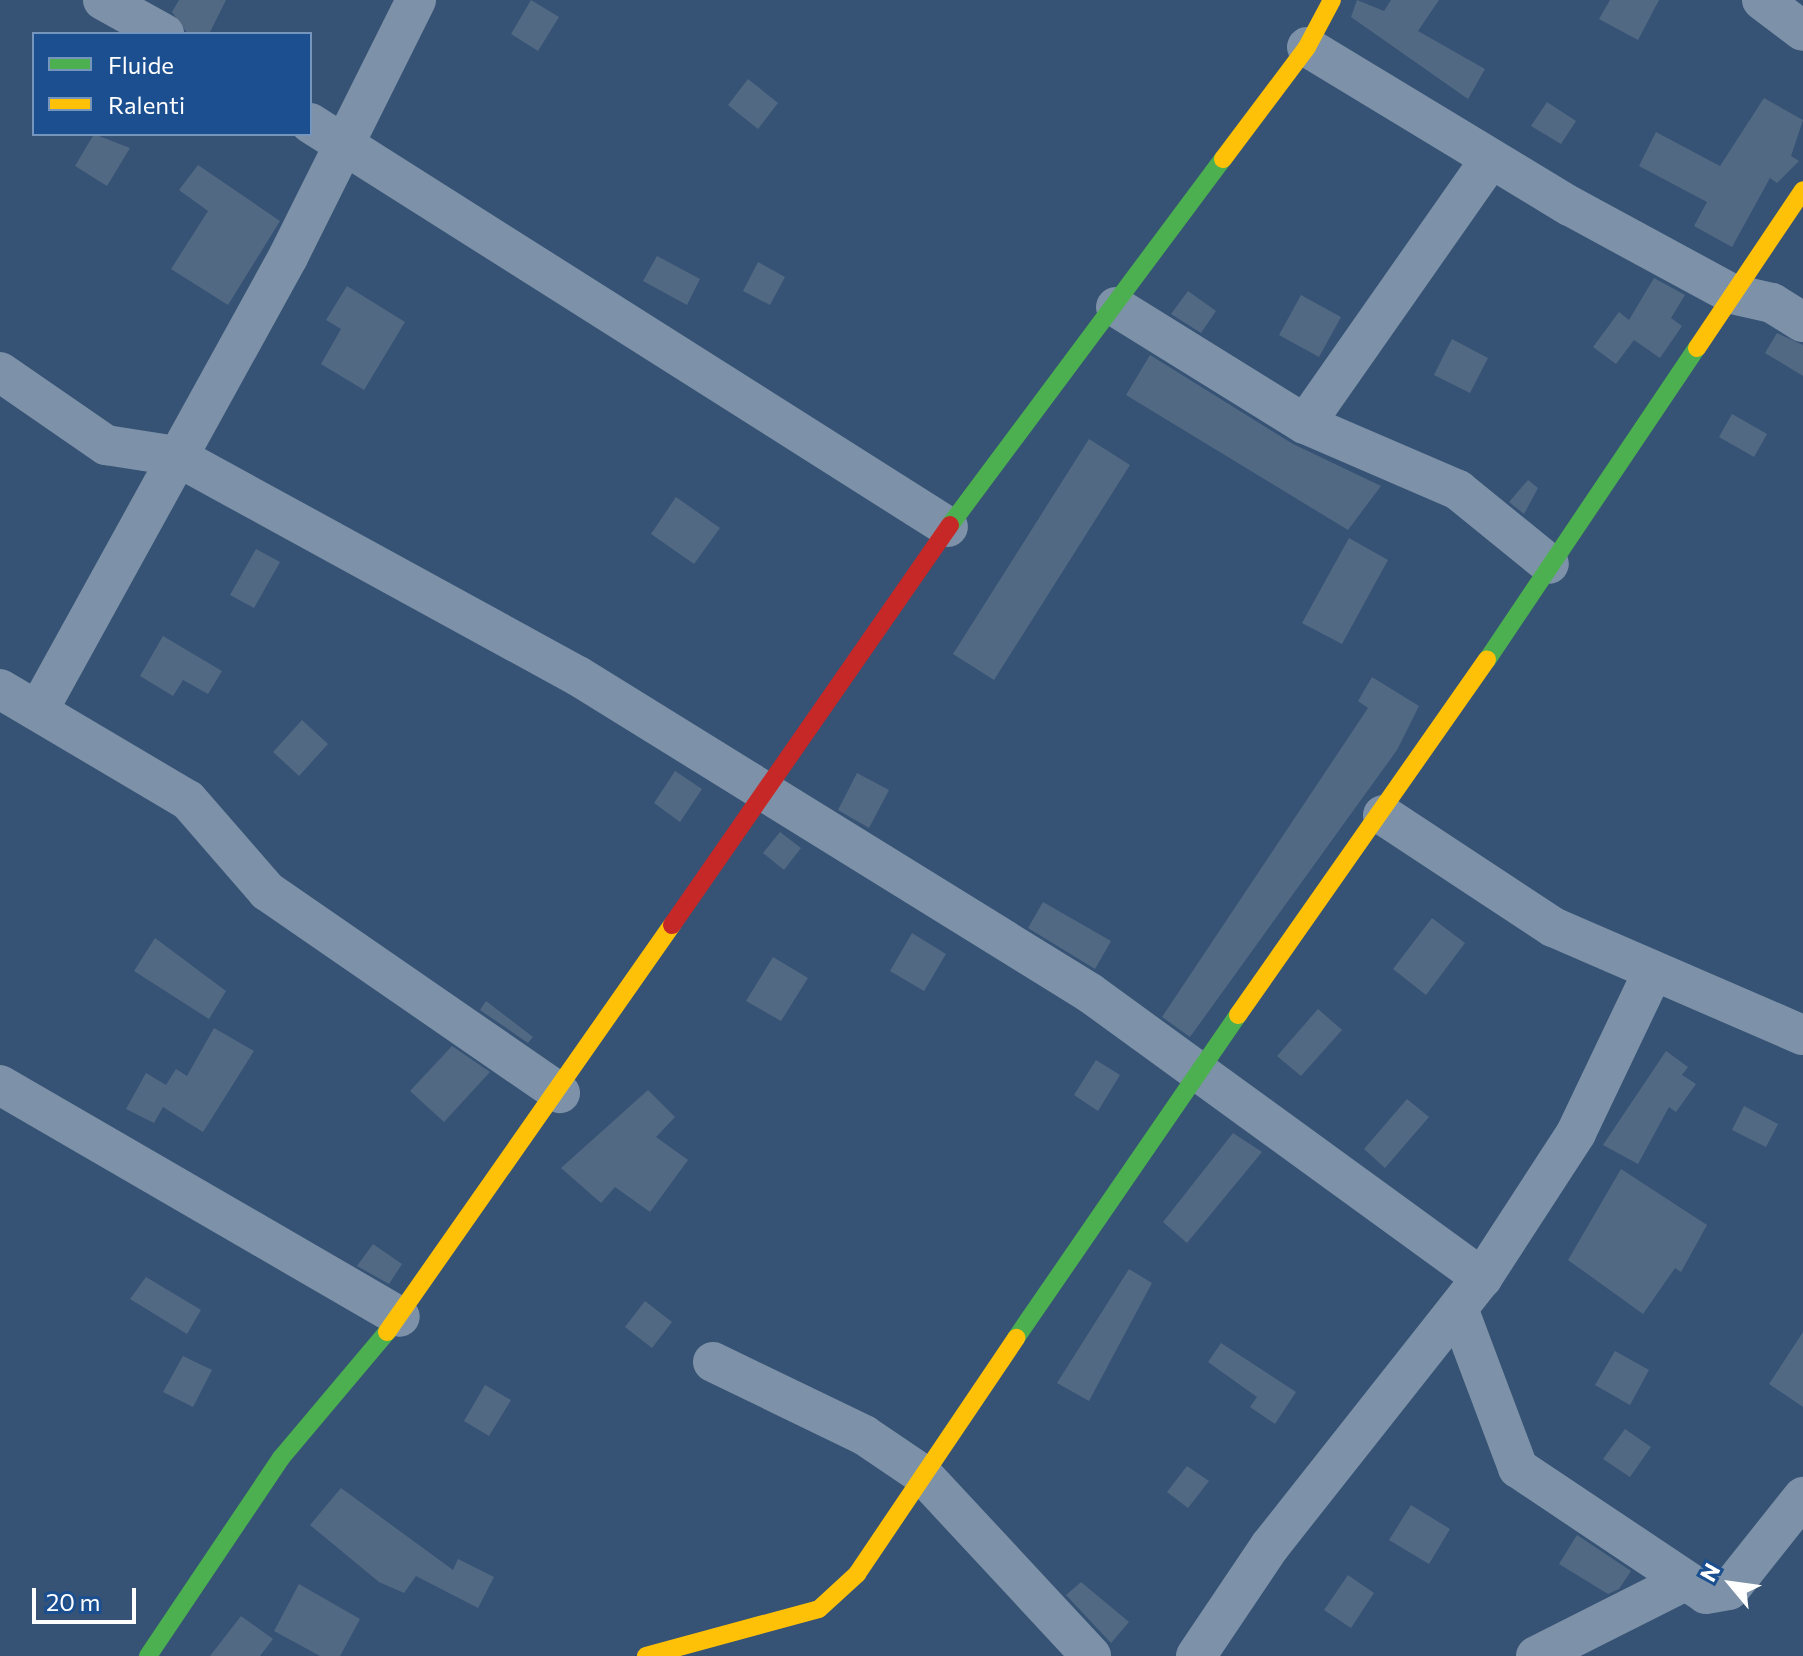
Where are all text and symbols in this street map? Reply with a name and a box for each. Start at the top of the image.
legend [32,32,312,136]
text: Fluide [108,50,174,79]
text: Ralenti [108,90,185,119]
north arrow [1691,1544,1771,1624]
text: N [1694,1558,1725,1586]
scale bar [36,1572,140,1622]
text: 20 m [46,1587,100,1616]

